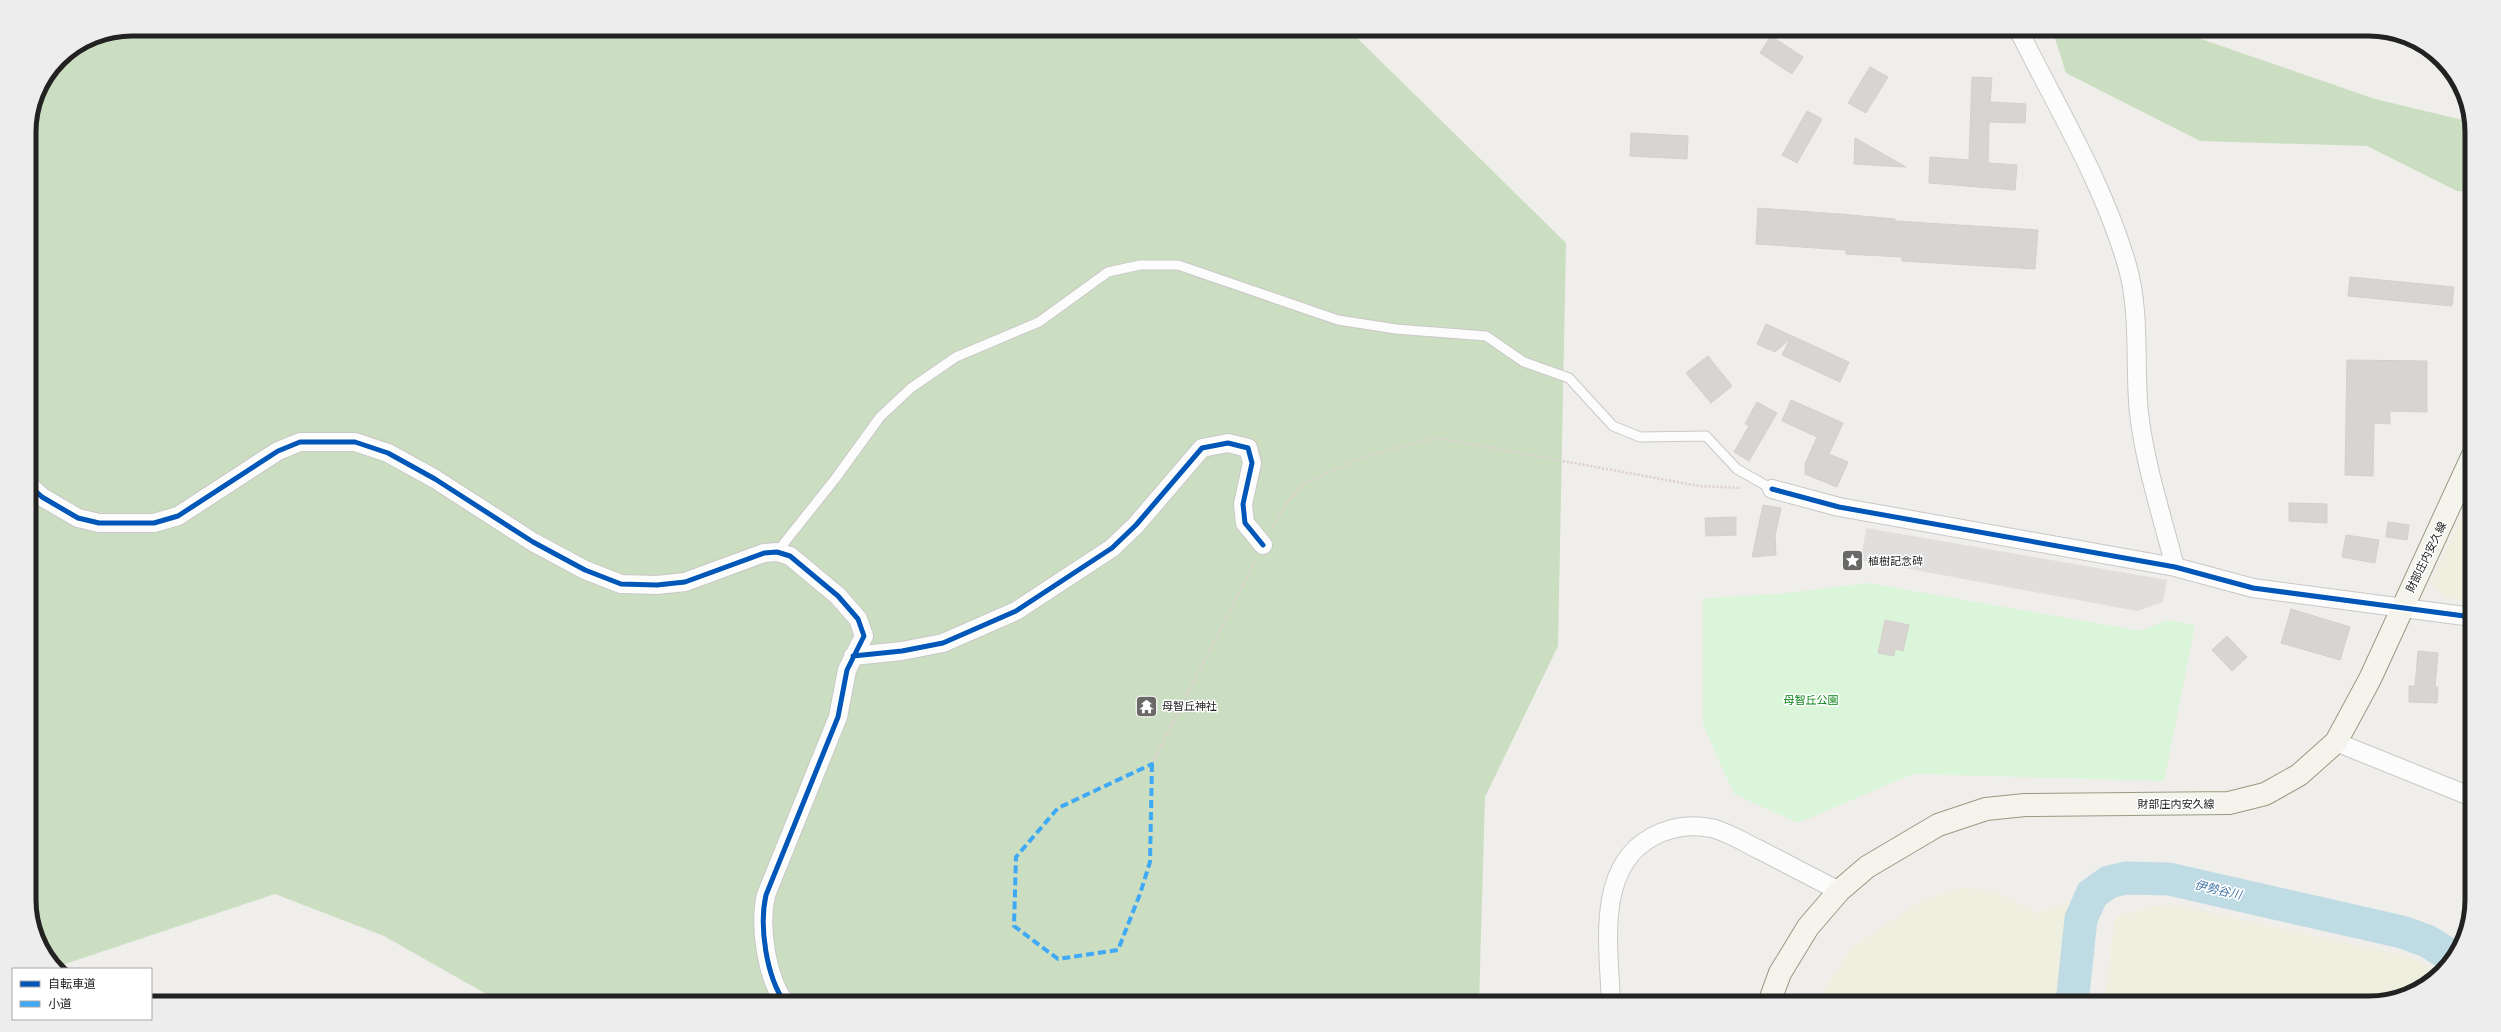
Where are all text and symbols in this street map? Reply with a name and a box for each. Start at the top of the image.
street label: 財部庄内安久線 [2404,520,2450,595]
place icon: 植樹記念碑 [1839,548,1865,574]
place label: 植樹記念碑 [1868,555,1923,569]
temple icon: 母智丘神社 [1134,693,1160,719]
park label: 母智丘公園 [1784,694,1839,708]
place label: 母智丘神社 [1162,700,1217,714]
street label: 財部庄内安久線 [2138,798,2215,812]
water label: 伊勢谷川 [2193,878,2245,905]
legend [12,968,152,1020]
text: 自転車道 [48,977,96,993]
text: 小道 [48,997,72,1013]

